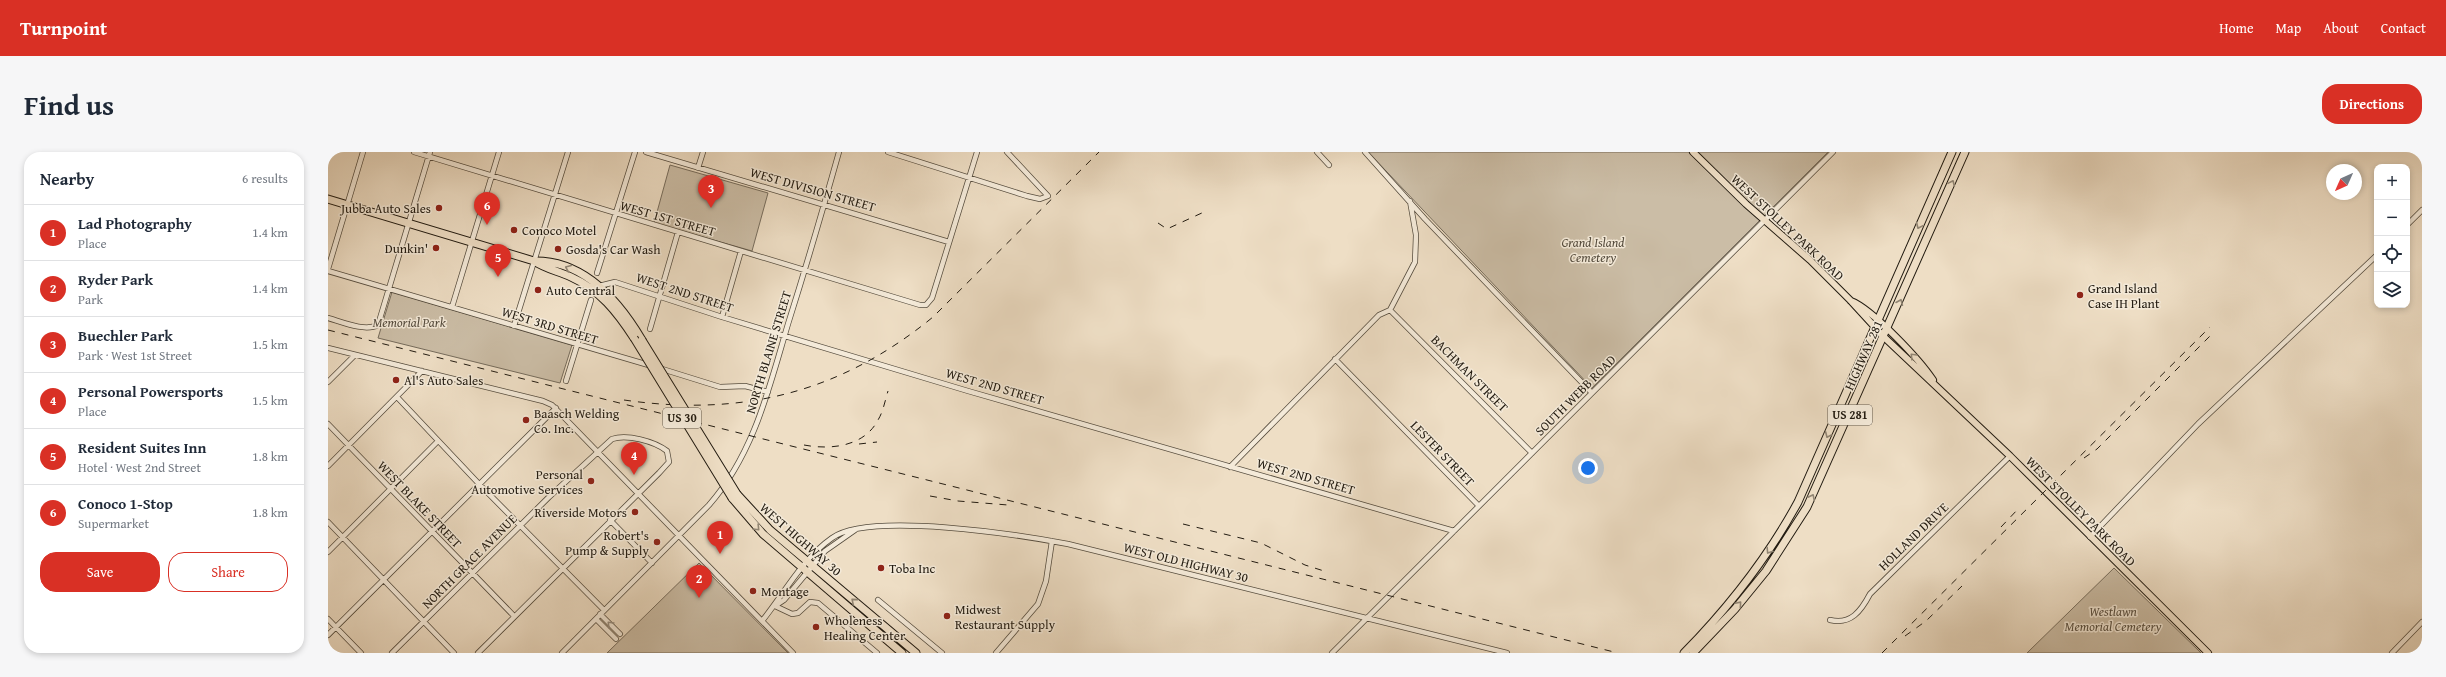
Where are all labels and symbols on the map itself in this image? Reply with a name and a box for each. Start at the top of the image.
street label: WEST DIVISION STREET [748,162,878,217]
north arrow [2326,164,2362,200]
street label: WEST STOLLEY PARK ROAD [1727,170,1849,285]
pin: 3 [698,175,724,208]
one-way arrow [1947,179,1955,186]
pin: 6 [474,192,500,225]
street label: WEST 1ST STREET [618,196,718,241]
place label: Jubba Auto Sales [339,199,431,218]
marker: Jubba Auto Sales [434,203,444,213]
place label: Conoco Motel [522,221,597,240]
one-way arrow [1916,222,1924,230]
marker: Conoco Motel [509,225,519,235]
park label: Grand Island Cemetery [1561,233,1625,267]
place label: Dunkin' [385,239,428,258]
place label: Gosda's Car Wash [566,240,661,259]
marker: Dunkin' [431,243,441,253]
pin: 5 [485,244,511,277]
marker: Gosda's Car Wash [553,244,563,254]
one-way arrow [565,265,572,273]
street label: WEST 2ND STREET [634,268,737,317]
place label: Grand Island Case IH Plant [2088,279,2160,313]
place label: Auto Central [546,281,615,300]
marker: Auto Central [533,285,543,295]
street label: NORTH BLAINE STREET [741,288,796,416]
marker: Grand Island Case IH Plant [2075,290,2085,300]
one-way arrow [1895,299,1903,306]
street label: WEST 3RD STREET [499,302,601,349]
park label: Memorial Park [372,313,446,332]
street label: HIGHWAY 281 [1839,317,1887,393]
street label: BACHMAN STREET [1427,330,1513,417]
street label: SOUTH WEBB ROAD [1531,351,1620,440]
one-way arrow [1910,353,1918,361]
street label: WEST 2ND STREET [944,363,1047,410]
place label: Al's Auto Sales [404,371,483,390]
marker: Al's Auto Sales [391,375,401,385]
place label: Baasch Welding Co. Inc. [534,404,620,438]
road number: US 281 [1828,405,1872,425]
road number: US 30 [663,408,701,428]
marker: Baasch Welding Co. Inc. [521,415,531,425]
street label: LESTER STREET [1406,416,1480,491]
one-way arrow [1825,431,1833,438]
pin: 4 [621,442,647,475]
street label: WEST STOLLEY PARK ROAD [2021,452,2140,571]
street label: WEST 2ND STREET [1255,453,1358,500]
street label: WEST BLAKE STREET [373,457,467,553]
your location [1578,458,1598,478]
place label: Personal Automotive Services [471,465,583,499]
marker: Personal Automotive Services [586,476,596,486]
one-way arrow [1807,494,1815,502]
street label: WEST HIGHWAY 30 [756,498,846,580]
street label: HOLLAND DRIVE [1874,498,1953,575]
place label: Riverside Motors [535,503,627,522]
marker: Riverside Motors [630,507,640,517]
street label: NORTH GRACE AVENUE [418,509,521,613]
pin: 1 [707,521,733,554]
one-way arrow [752,523,760,531]
place label: Robert's Pump & Supply [565,526,650,560]
marker: Robert's Pump & Supply [652,537,662,547]
street label: WEST OLD HIGHWAY 30 [1121,538,1250,587]
one-way arrow [1766,547,1774,554]
place label: Toba Inc [889,559,935,578]
marker: Toba Inc [876,563,886,573]
pin: 2 [686,565,712,598]
place label: Montage [761,582,809,601]
marker: Montage [748,586,758,596]
one-way arrow [851,599,859,606]
place label: Midwest Restaurant Supply [955,600,1056,634]
one-way arrow [1734,602,1741,609]
park label: Westlawn Memorial Cemetery [2065,602,2161,636]
place label: Wholeness Healing Center [824,611,906,645]
marker: Midwest Restaurant Supply [942,611,952,621]
one-way arrow [607,621,615,629]
marker: Wholeness Healing Center [811,622,821,632]

